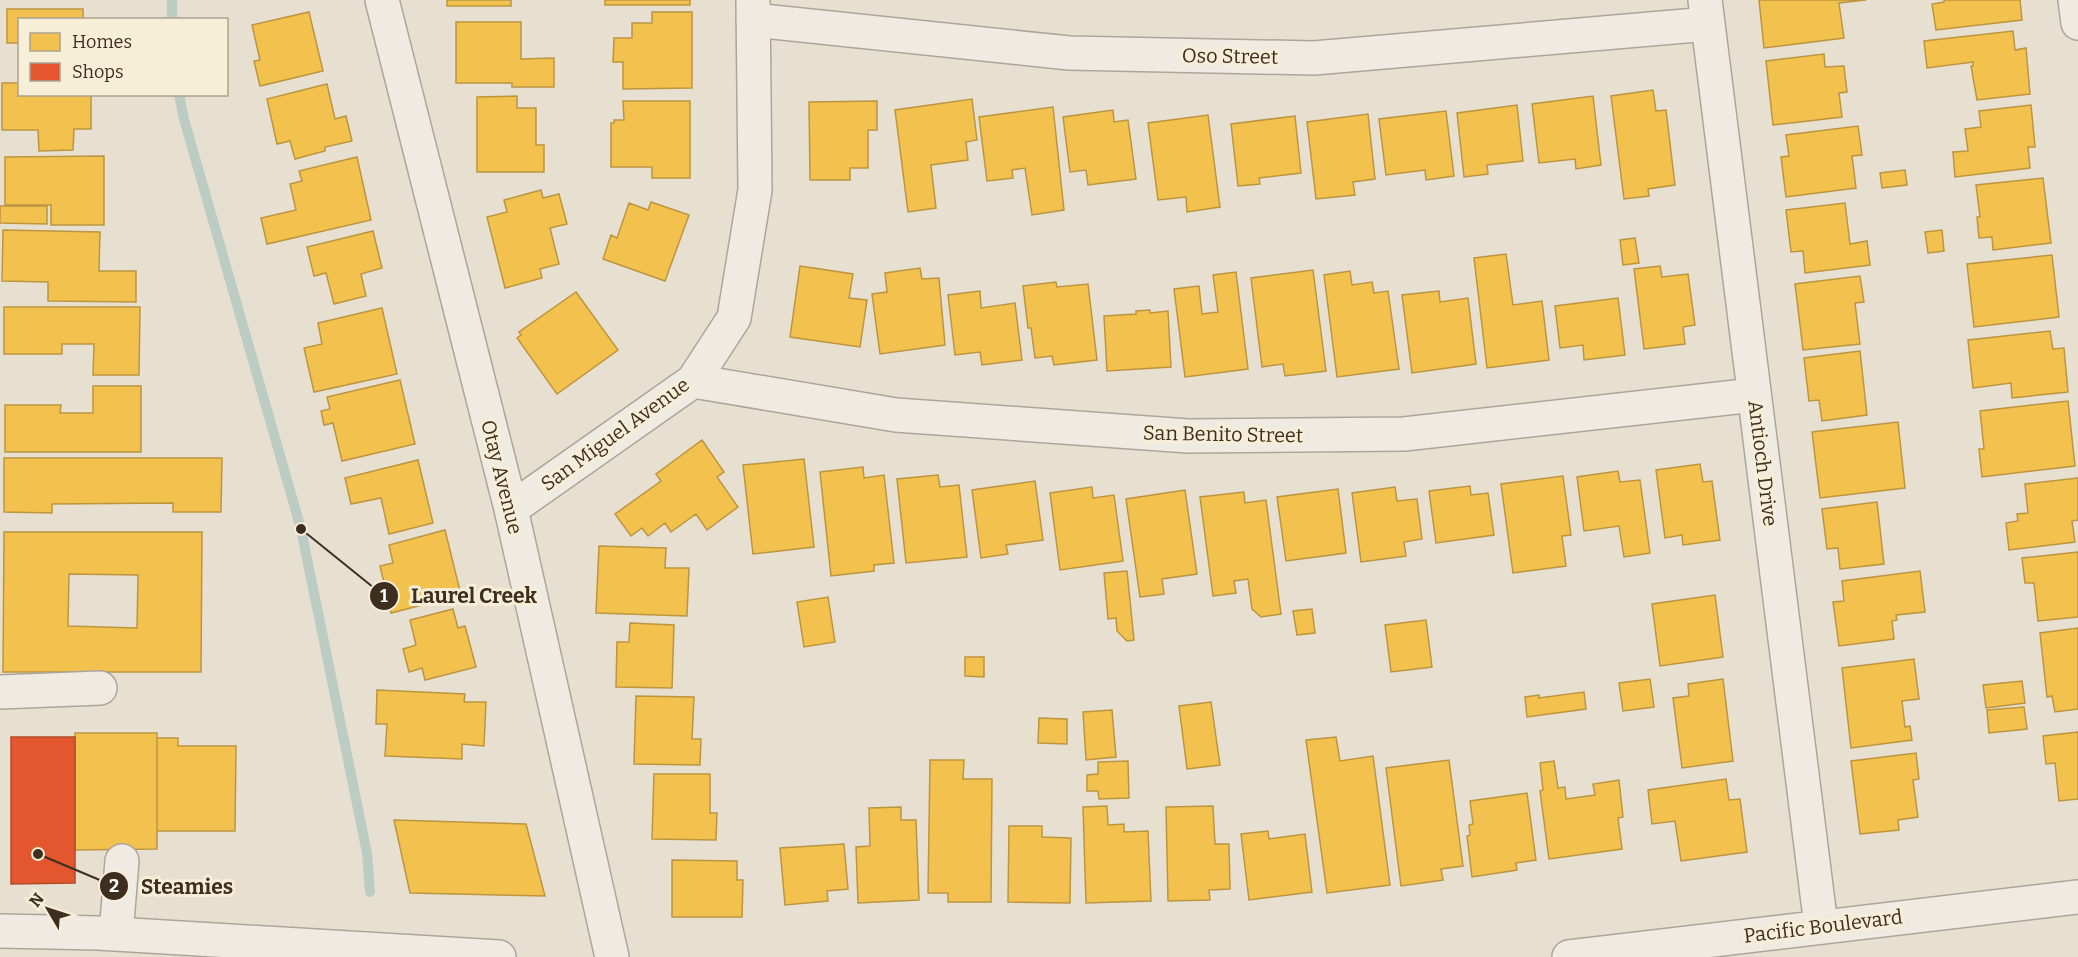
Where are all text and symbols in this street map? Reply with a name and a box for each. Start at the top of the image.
legend [18,18,228,96]
text: Homes [72,31,132,53]
street label: Oso Street [1182,43,1278,69]
text: Shops [72,61,124,83]
street label: San Miguel Avenue [536,372,694,496]
street label: Antioch Drive [1743,399,1783,527]
street label: Otay Avenue [476,417,528,537]
street label: San Benito Street [1143,421,1303,447]
callout: Laurel Creek [369,576,549,615]
text: Laurel Creek [411,583,537,609]
text: 1 [380,585,388,607]
callout: Steamies [99,867,245,906]
text: Steamies [141,874,233,900]
text: 2 [109,875,119,897]
north arrow [18,879,78,939]
text: N [25,889,48,911]
street label: Pacific Boulevard [1742,904,1904,948]

